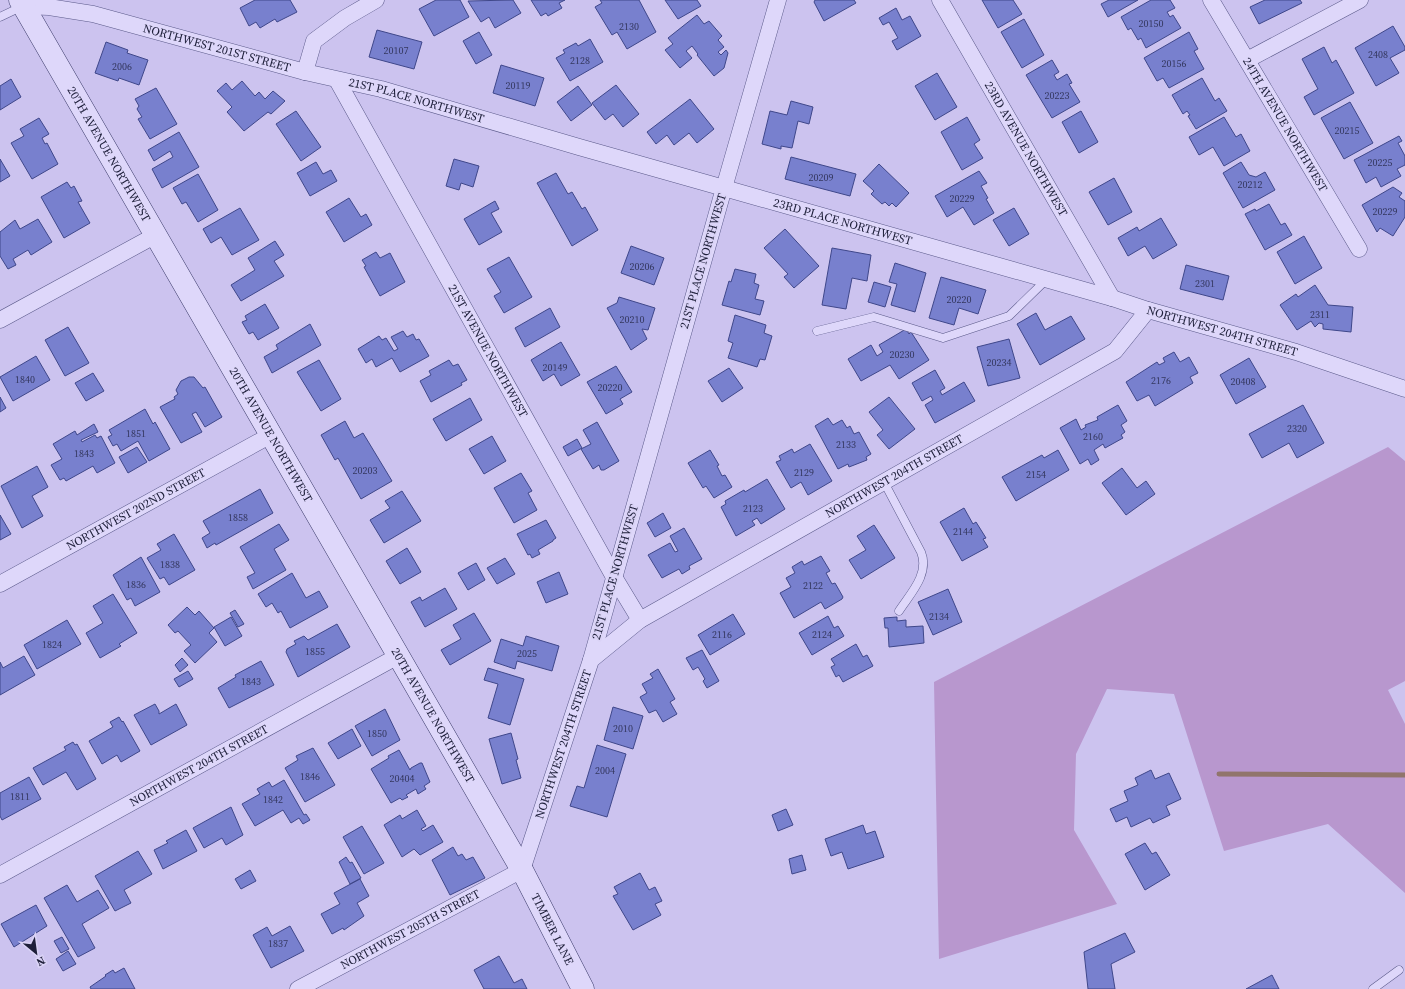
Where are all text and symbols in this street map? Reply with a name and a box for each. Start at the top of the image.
house number: 20150 [1139,17,1164,30]
street label: NORTHWEST 201ST STREET [141,20,293,76]
house number: 2130 [619,20,639,33]
house number: 20107 [384,44,409,57]
house number: 2408 [1368,48,1388,61]
house number: 2128 [570,54,590,67]
street label: 24TH AVENUE NORTHWEST [1239,54,1332,195]
house number: 20156 [1162,57,1187,70]
house number: 2006 [112,60,132,73]
street label: 21ST PLACE NORTHWEST [347,74,487,127]
house number: 20119 [506,79,531,92]
street label: 23RD AVENUE NORTHWEST [981,79,1072,220]
street label: 20TH AVENUE NORTHWEST [64,84,155,225]
house number: 20223 [1045,89,1070,102]
house number: 20215 [1335,124,1360,137]
house number: 20225 [1368,156,1393,169]
house number: 20209 [809,171,834,184]
house number: 20212 [1238,178,1263,191]
street label: 21ST PLACE NORTHWEST [676,191,730,331]
house number: 20229 [950,192,975,205]
street label: 23RD PLACE NORTHWEST [772,194,915,249]
house number: 20229 [1373,205,1398,218]
house number: 20206 [630,260,655,273]
house number: 2301 [1195,277,1215,290]
street label: 21ST AVENUE NORTHWEST [444,281,532,421]
house number: 20220 [947,293,972,306]
street label: NORTHWEST 204TH STREET [1145,302,1300,360]
house number: 2311 [1310,308,1330,321]
house number: 20210 [620,313,645,326]
house number: 20230 [890,348,915,361]
house number: 20234 [987,356,1012,369]
house number: 20149 [543,361,568,374]
street label: 20TH AVENUE NORTHWEST [226,364,317,506]
house number: 1840 [15,373,35,386]
house number: 2176 [1151,374,1171,387]
house number: 20408 [1231,375,1256,388]
house number: 20220 [598,381,623,394]
house number: 2320 [1287,422,1307,435]
house number: 1851 [126,427,146,440]
street label: NORTHWEST 204TH STREET [822,430,967,521]
house number: 2160 [1083,430,1103,443]
house number: 2133 [836,438,856,451]
house number: 1843 [74,447,94,460]
street label: NORTHWEST 202ND STREET [63,464,209,554]
house number: 20203 [353,464,378,477]
house number: 2129 [794,466,814,479]
house number: 2154 [1026,468,1046,481]
street label: 21ST PLACE NORTHWEST [588,502,642,642]
house number: 2123 [743,502,763,515]
house number: 1858 [228,511,248,524]
house number: 2144 [953,525,973,538]
house number: 1838 [160,558,180,571]
house number: 1836 [126,578,146,591]
house number: 2122 [803,579,823,592]
house number: 2134 [929,610,949,623]
house number: 2116 [712,628,732,641]
house number: 2124 [812,628,832,641]
house number: 1824 [42,638,62,651]
house number: 1855 [305,645,325,658]
street label: 20TH AVENUE NORTHWEST [387,645,479,787]
house number: 2025 [517,647,537,660]
street label: NORTHWEST 204TH STREET [531,667,596,821]
house number: 1843 [241,675,261,688]
street label: NORTHWEST 204TH STREET [127,721,272,810]
house number: 2010 [613,722,633,735]
house number: 1850 [367,727,387,740]
house number: 2004 [595,764,615,777]
house number: 1846 [300,770,320,783]
house number: 20404 [390,772,415,785]
house number: 1811 [10,790,30,803]
house number: 1842 [263,793,283,806]
street label: NORTHWEST 205TH STREET [338,885,483,973]
street label: TIMBER LANE [527,891,577,968]
north arrow [16,933,56,973]
house number: 1837 [268,937,288,950]
text: N [33,953,48,970]

